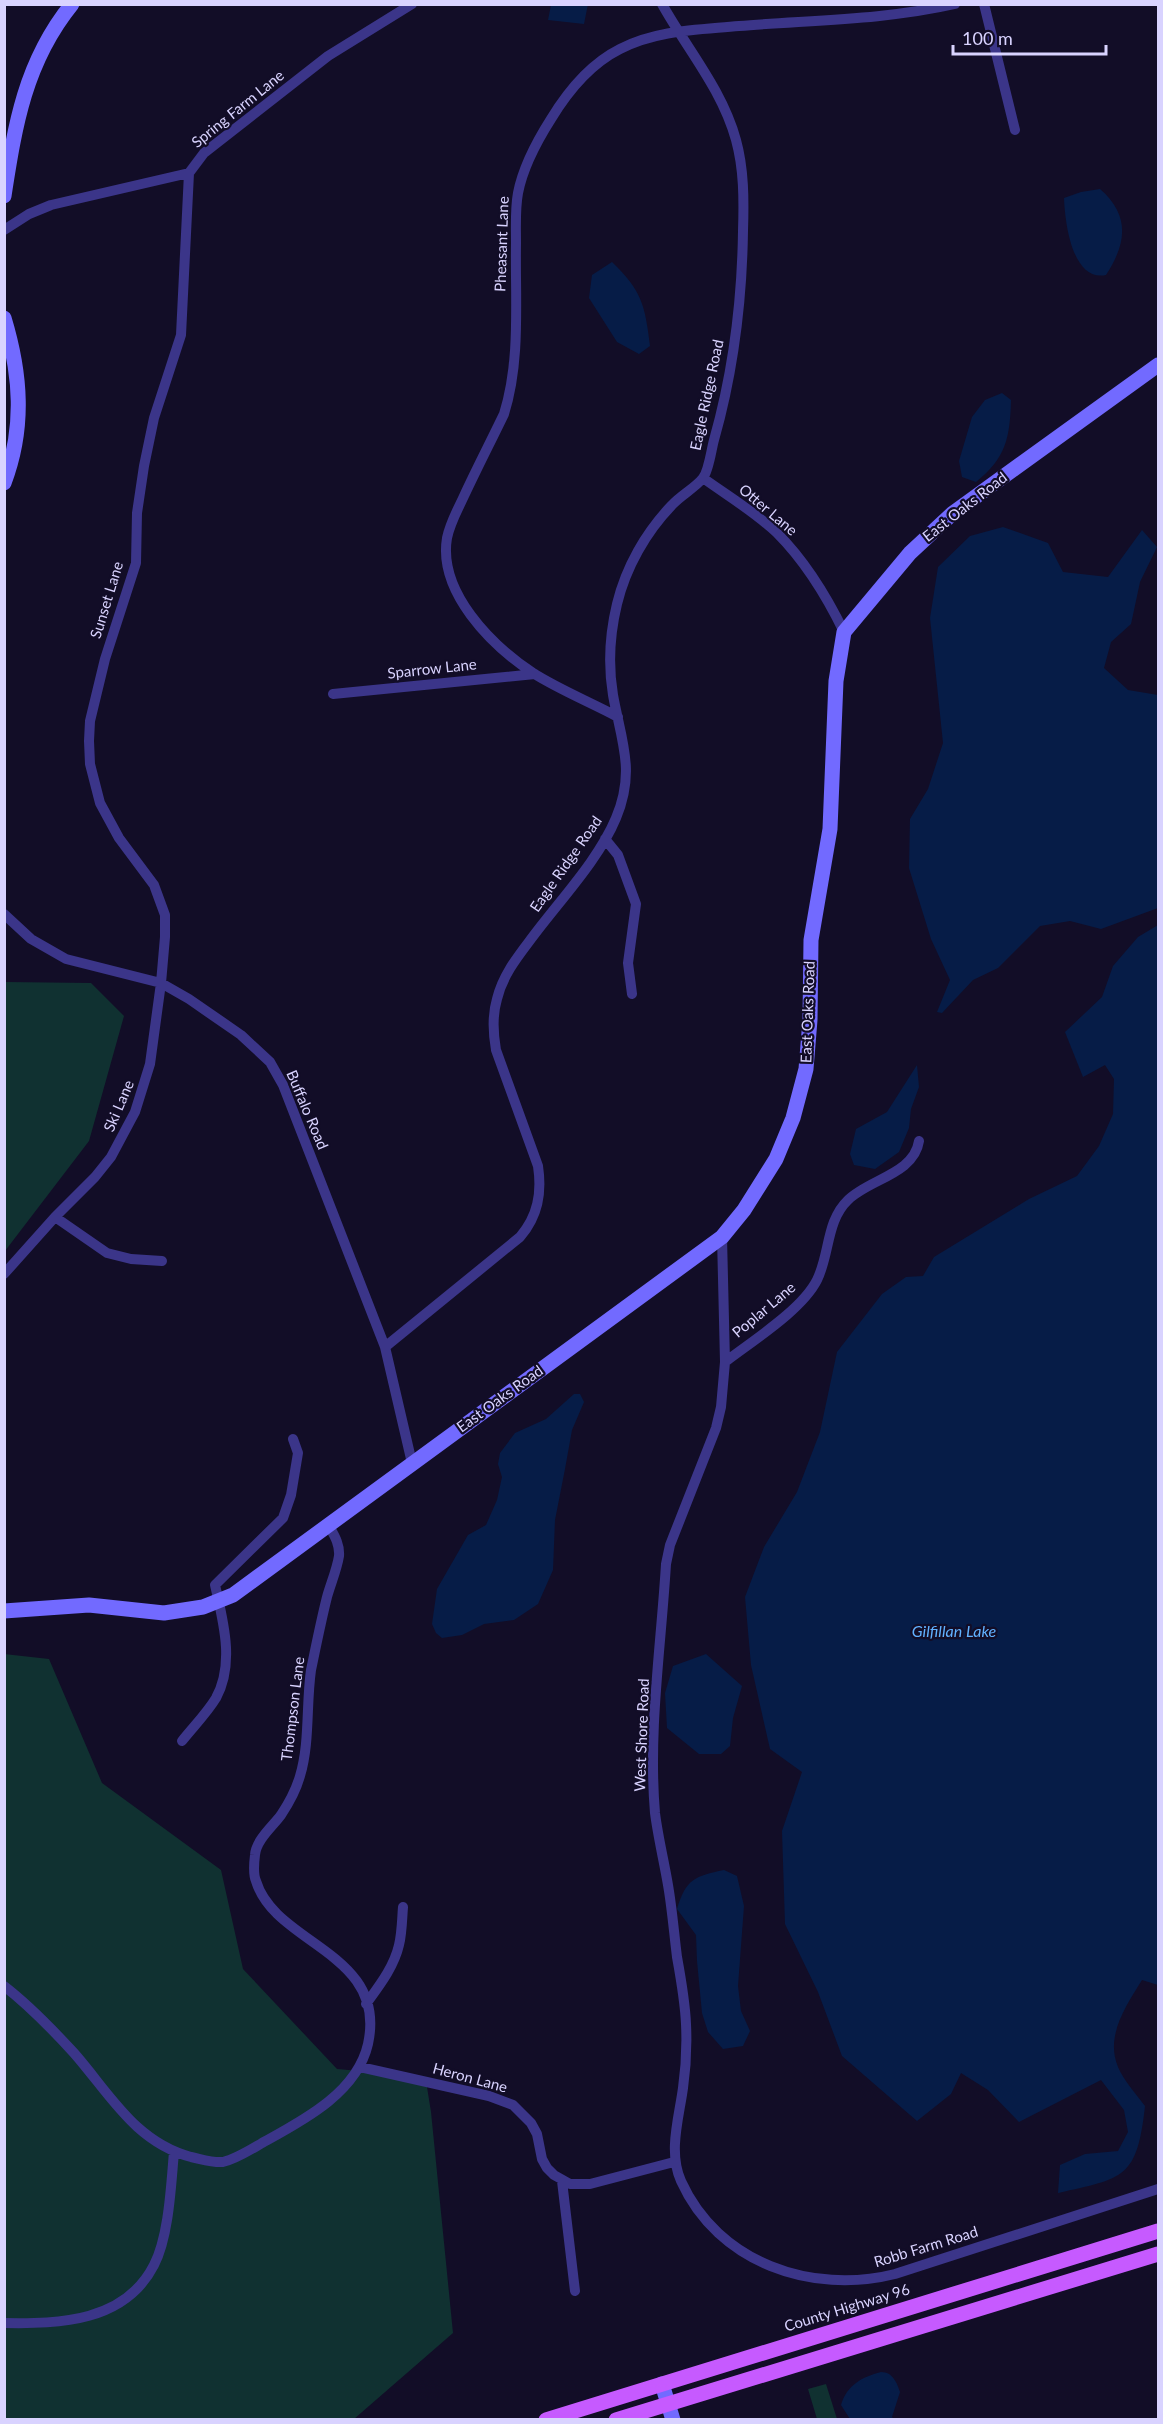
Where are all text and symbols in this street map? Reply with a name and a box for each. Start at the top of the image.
scale bar [953,18,1106,56]
text: 100 m [962,27,1013,49]
street label: Spring Farm Lane [188,65,287,151]
street label: Pheasant Lane [490,196,512,292]
street label: Eagle Ridge Road [685,338,727,452]
street label: East Oaks Road [919,468,1010,545]
street label: Otter Lane [736,480,802,539]
street label: Sunset Lane [86,559,126,640]
street label: Sparrow Lane [386,654,477,682]
street label: Eagle Ridge Road [525,812,605,915]
street label: East Oaks Road [796,961,818,1063]
street label: Buffalo Road [283,1067,333,1152]
street label: Ski Lane [99,1077,137,1134]
street label: Poplar Lane [728,1278,799,1341]
street label: East Oaks Road [453,1361,546,1436]
water label: Gilfillan Lake [912,1621,997,1640]
street label: Thompson Lane [277,1656,307,1762]
street label: West Shore Road [630,1678,652,1792]
street label: Heron Lane [431,2058,510,2096]
street label: Robb Farm Road [872,2222,980,2270]
street label: County Highway 96 [782,2279,912,2335]

